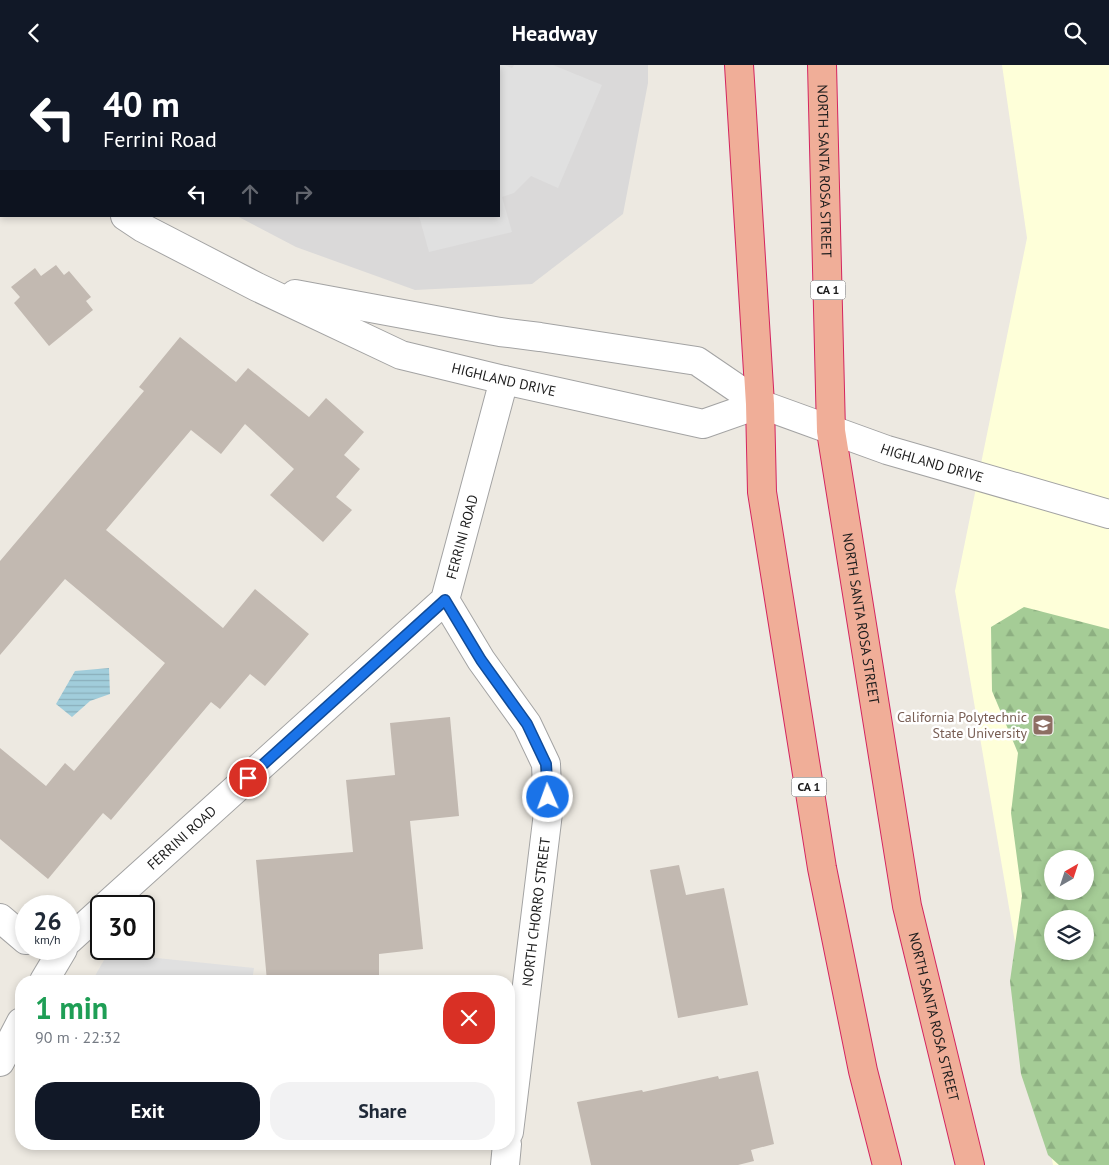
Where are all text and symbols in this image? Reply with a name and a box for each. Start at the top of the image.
icon: back [20,19,48,47]
text: Headway [512,19,597,47]
icon: search [1061,19,1089,47]
text: 40 m [103,81,180,127]
street label: NORTH SANTA ROSA STREET [813,84,836,258]
icon: left [20,85,85,150]
text: Ferrini Road [103,125,217,153]
icon: left [183,180,211,208]
icon: ahead [236,180,264,208]
icon: right [289,180,317,208]
road number: CA 1 [810,281,846,299]
street label: HIGHLAND DRIVE [450,359,558,400]
street label: HIGHLAND DRIVE [878,439,986,486]
street label: FERRINI ROAD [442,493,482,581]
street label: NORTH SANTA ROSA STREET [838,532,884,706]
place label: California Polytechnic State University [897,708,1027,742]
school or university icon: California Polytechnic State University [1031,713,1055,737]
pin [227,757,269,799]
icon: arrive [234,764,262,792]
position arrow [521,770,573,822]
road number: CA 1 [792,777,826,797]
street label: FERRINI ROAD [143,802,220,874]
street label: NORTH CHORRO STREET [518,836,554,988]
north arrow [1044,850,1094,900]
map controls [1044,850,1094,960]
speed limit sign: 30 [90,895,155,960]
text: 26 [33,905,62,937]
button: layers [1044,910,1094,960]
street label: NORTH SANTA ROSA STREET [905,930,963,1103]
text: km/h [34,932,61,947]
text: 1 min [35,988,108,1027]
button: close [443,992,495,1044]
text: 90 m · 22:32 [35,1027,121,1047]
button: Exit [35,1082,260,1140]
button: Share [270,1082,495,1140]

